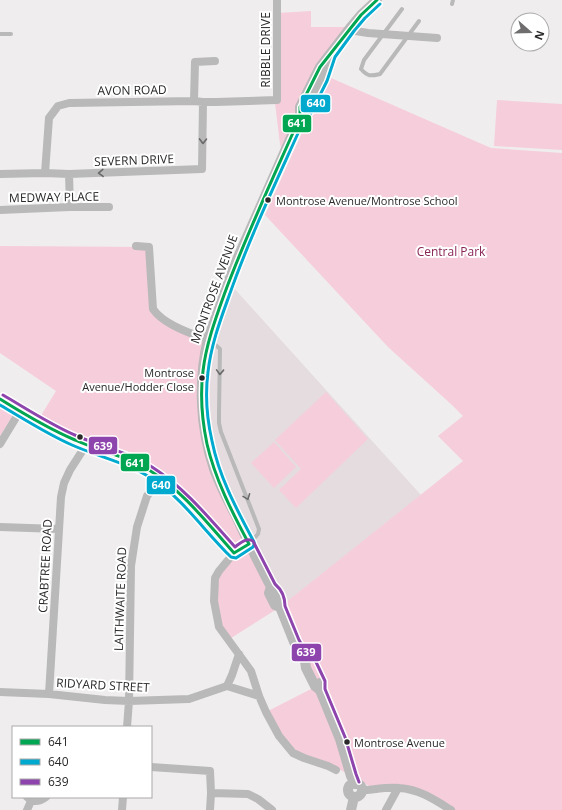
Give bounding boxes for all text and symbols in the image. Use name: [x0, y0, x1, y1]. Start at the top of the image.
street label: RIBBLE DRIVE: [257, 12, 274, 88]
north arrow: [510, 12, 550, 52]
text: N: [531, 29, 548, 42]
street label: AVON ROAD: [97, 81, 167, 99]
line badge: 640: [300, 94, 331, 113]
text: 640: [307, 95, 325, 110]
line badge: 641: [282, 114, 312, 133]
text: 641: [288, 115, 306, 130]
one-way arrow: [199, 138, 207, 144]
street label: SEVERN DRIVE: [94, 150, 174, 170]
one-way arrow: [98, 169, 104, 177]
street label: MEDWAY PLACE: [9, 188, 99, 206]
place label: Montrose Avenue/Montrose School: [276, 193, 458, 208]
marker: Montrose Avenue/Montrose School: [263, 195, 273, 205]
street label: MONTROSE AVENUE: [186, 232, 242, 346]
park label: Central Park: [417, 243, 486, 260]
place label: Montrose Avenue/Hodder Close: [82, 365, 194, 394]
one-way arrow: [215, 369, 224, 375]
marker: Montrose Avenue/Hodder Close: [197, 373, 207, 383]
unlabelled marker: [75, 432, 85, 442]
line badge: 639: [88, 436, 118, 455]
text: 639: [94, 438, 112, 453]
line badge: 641: [120, 453, 150, 472]
text: 641: [126, 455, 144, 470]
line badge: 640: [146, 475, 176, 495]
text: 640: [152, 477, 170, 492]
one-way arrow: [242, 494, 250, 501]
street label: CRABTREE ROAD: [34, 519, 56, 613]
street label: LAITHWAITE ROAD: [110, 547, 130, 651]
line badge: 639: [291, 643, 322, 662]
text: 639: [297, 644, 315, 659]
street label: RIDYARD STREET: [56, 674, 151, 696]
legend: [12, 726, 152, 798]
text: 641: [48, 733, 69, 750]
place label: Montrose Avenue: [354, 735, 445, 750]
marker: Montrose Avenue: [342, 737, 352, 747]
text: 640: [48, 753, 69, 770]
text: 639: [48, 773, 69, 790]

